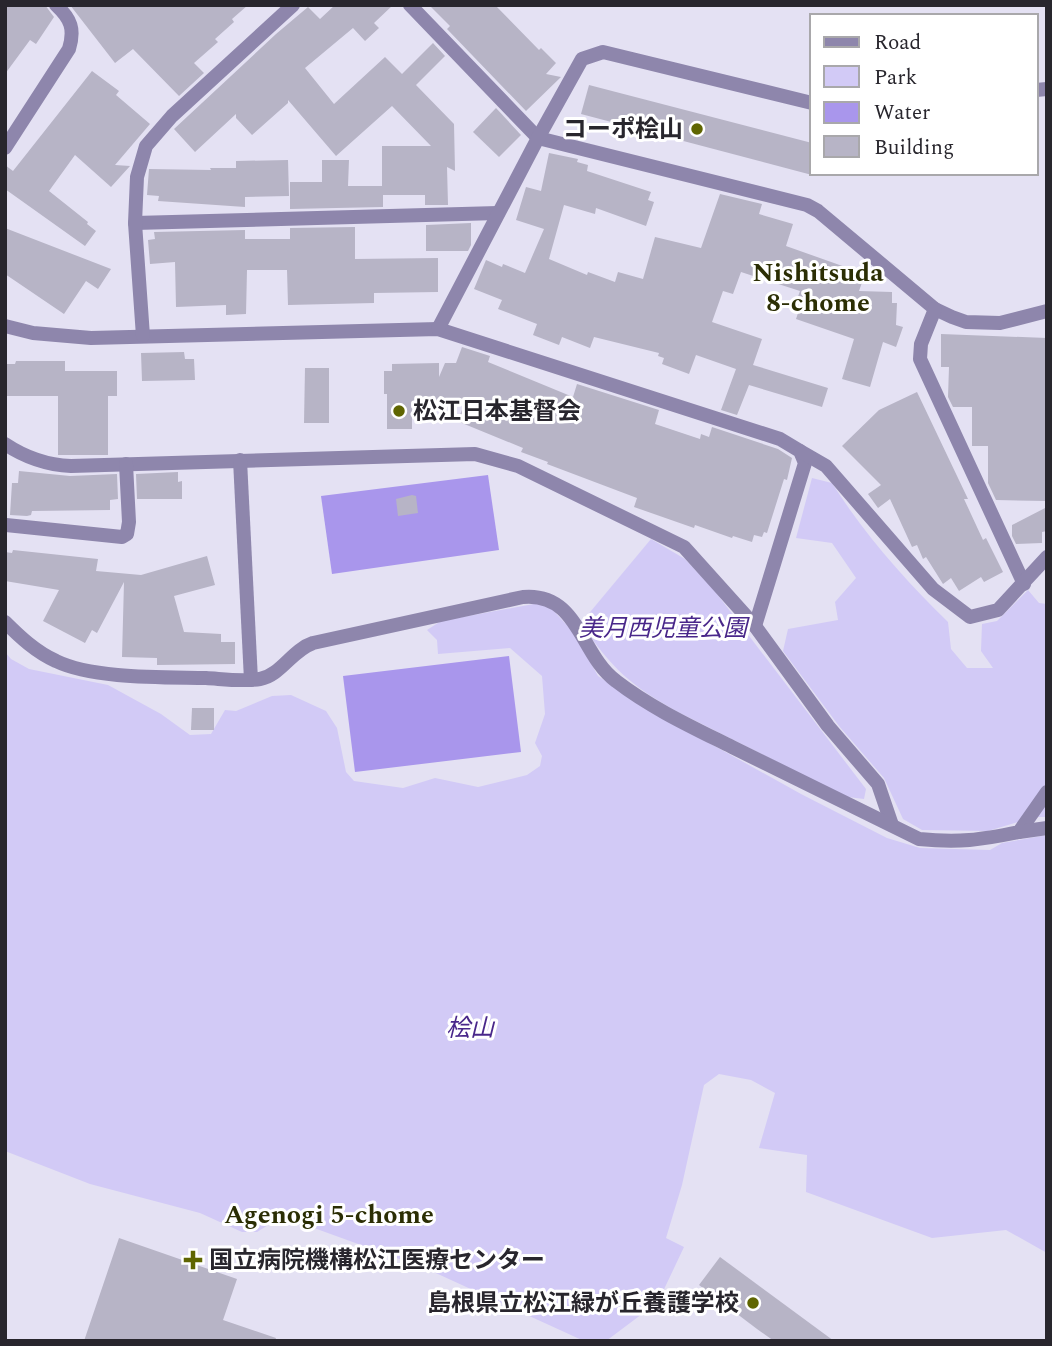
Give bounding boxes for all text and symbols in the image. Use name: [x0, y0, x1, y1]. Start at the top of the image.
legend: [810, 14, 1038, 175]
text: Road: [874, 27, 921, 59]
text: Park: [874, 62, 918, 94]
text: Water: [874, 97, 930, 129]
place label: コーポ桧山: [563, 112, 683, 148]
marker: コーポ桧山: [689, 121, 705, 137]
text: Building: [874, 132, 954, 164]
district label: Nishitsuda 8-chome: [752, 253, 884, 323]
place label: 松江日本基督会: [413, 394, 581, 430]
marker: 松江日本基督会: [391, 403, 407, 419]
park label: 美月西児童公園: [579, 611, 750, 647]
park label: 桧山: [446, 1011, 496, 1047]
district label: Agenogi 5-chome: [224, 1195, 434, 1235]
place label: 国立病院機構松江医療センター: [209, 1243, 545, 1279]
marker: 国立病院機構松江医療センター: [183, 1250, 203, 1270]
place label: 島根県立松江緑が丘養護学校: [427, 1286, 739, 1322]
marker: 島根県立松江緑が丘養護学校: [745, 1295, 761, 1311]

